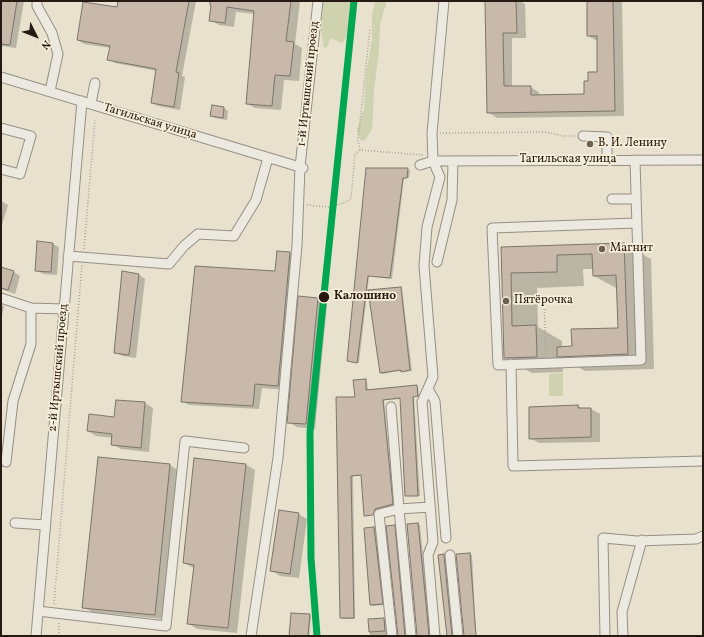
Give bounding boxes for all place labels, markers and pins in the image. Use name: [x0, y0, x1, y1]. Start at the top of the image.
place label: В. И. Ленину: [598, 137, 667, 151]
marker: В. И. Ленину: [585, 139, 595, 149]
place label: Магнит: [610, 242, 653, 256]
marker: Магнит: [597, 244, 607, 254]
marker: Калошино: [317, 290, 331, 304]
place label: Калошино: [334, 290, 396, 304]
place label: Пятёрочка: [514, 294, 573, 308]
marker: Пятёрочка: [501, 296, 511, 306]

